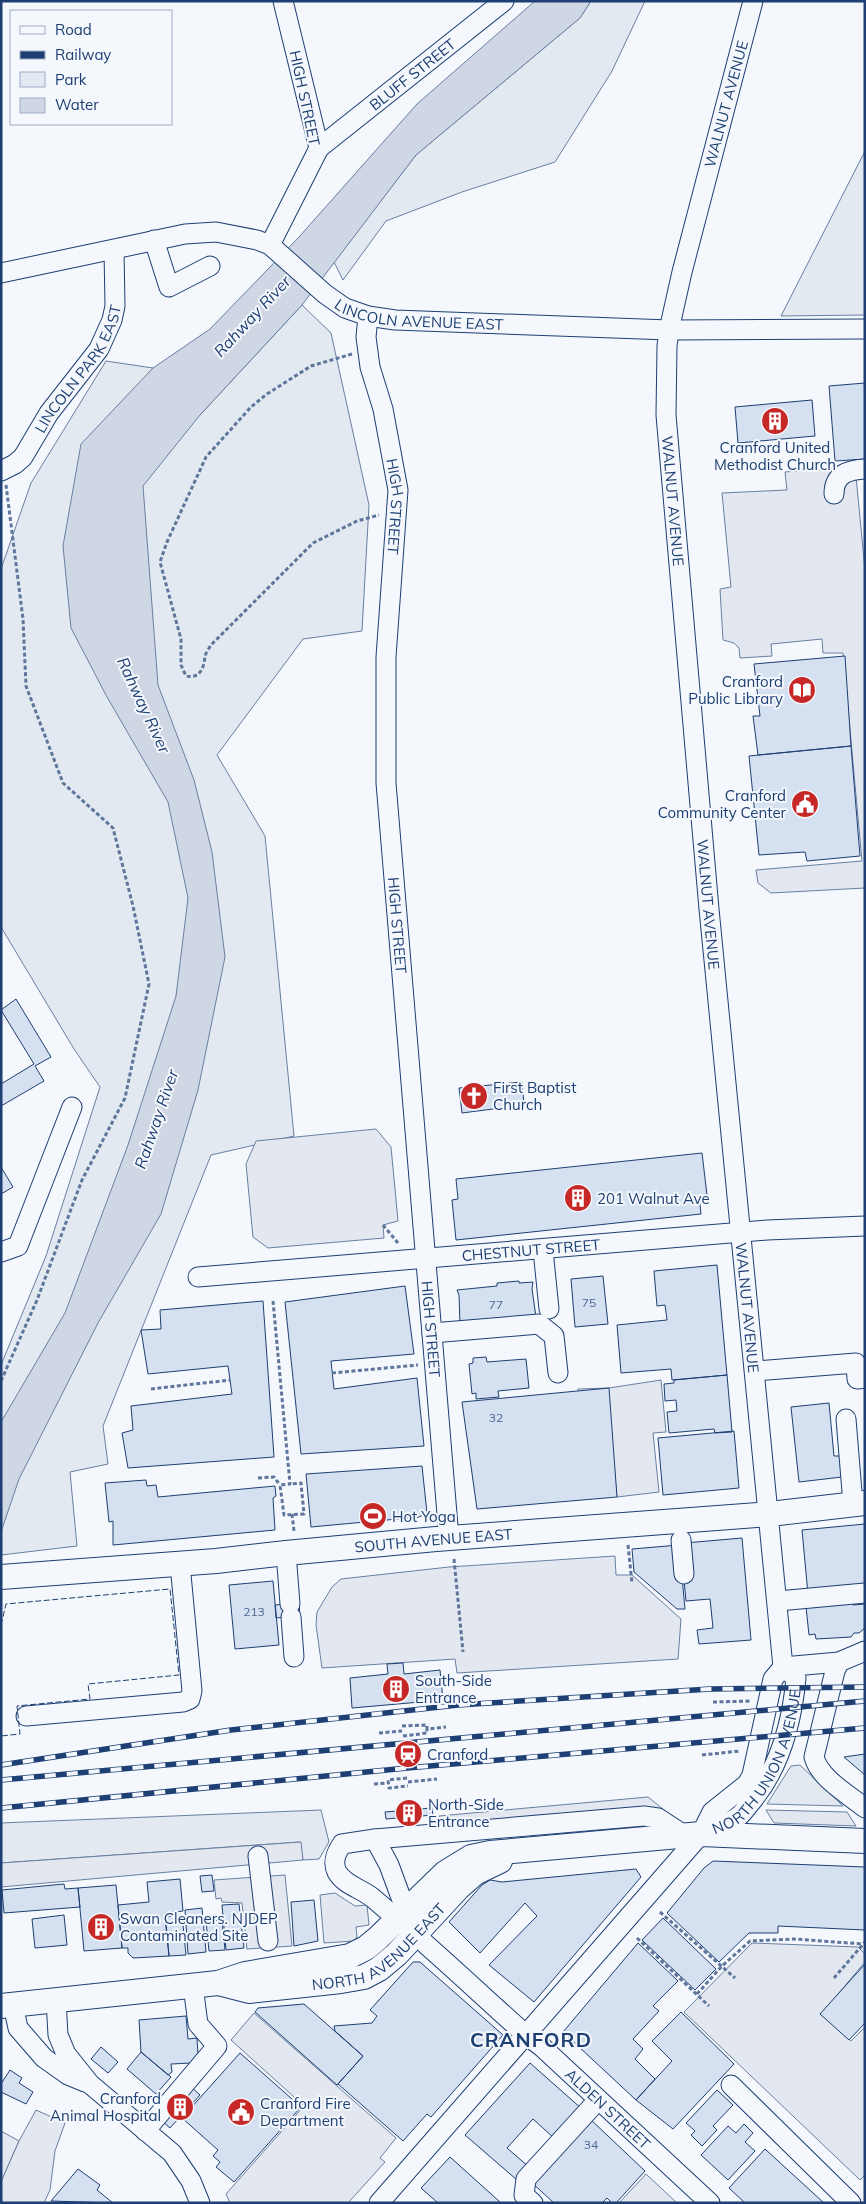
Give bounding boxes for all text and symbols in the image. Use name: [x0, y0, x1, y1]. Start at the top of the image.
legend: [10, 10, 172, 125]
text: Road: [55, 20, 92, 39]
street label: BLUFF STREET: [365, 34, 459, 114]
street label: WALNUT AVENUE: [700, 38, 752, 170]
text: Railway: [55, 45, 111, 64]
street label: HIGH STREET: [286, 49, 324, 147]
text: Park: [55, 70, 87, 89]
text: Water: [55, 95, 99, 114]
water label: Rahway River: [209, 270, 295, 361]
street label: LINCOLN AVENUE EAST: [331, 294, 504, 333]
street label: LINCOLN PARK EAST: [30, 303, 125, 436]
building icon: Cranford United Methodist Church: [760, 406, 790, 436]
street label: WALNUT AVENUE: [658, 435, 689, 567]
place label: Cranford United Methodist Church: [714, 438, 836, 474]
street label: HIGH STREET: [383, 457, 408, 555]
water label: Rahway River: [113, 654, 175, 757]
place label: Cranford Public Library: [688, 672, 783, 708]
library icon: Cranford Public Library: [787, 675, 817, 705]
place label: Cranford Community Center: [658, 786, 787, 822]
public building icon: Cranford Community Center: [790, 789, 820, 819]
street label: WALNUT AVENUE: [693, 838, 724, 971]
street label: HIGH STREET: [384, 876, 411, 974]
water label: Rahway River: [130, 1066, 183, 1171]
place label: First Baptist Church: [493, 1078, 576, 1114]
church icon: First Baptist Church: [459, 1081, 489, 1111]
building icon: 201 Walnut Ave: [563, 1183, 593, 1213]
place label: 201 Walnut Ave: [597, 1189, 710, 1208]
street label: CHESTNUT STREET: [461, 1234, 601, 1265]
street label: WALNUT AVENUE: [732, 1242, 764, 1374]
street label: HIGH STREET: [418, 1280, 445, 1378]
house number: 75: [582, 1295, 596, 1310]
house number: 77: [489, 1297, 503, 1312]
house number: 32: [489, 1410, 503, 1425]
sports icon: Hot Yoga: [358, 1501, 388, 1531]
place label: Hot Yoga: [392, 1507, 456, 1526]
street label: SOUTH AVENUE EAST: [353, 1524, 513, 1556]
house number: 213: [243, 1604, 265, 1619]
place label: South-Side Entrance: [415, 1671, 492, 1707]
building icon: South-Side Entrance: [381, 1674, 411, 1704]
street label: NORTH UNION AVENUE: [709, 1688, 804, 1838]
station icon: Cranford: [393, 1739, 423, 1769]
place label: Cranford: [427, 1745, 488, 1764]
place label: North-Side Entrance: [428, 1795, 504, 1831]
building icon: North-Side Entrance: [394, 1798, 424, 1828]
street label: NORTH AVENUE EAST: [311, 1899, 449, 1994]
place label: Swan Cleaners. NJDEP Contaminated Site: [120, 1909, 278, 1945]
building icon: Swan Cleaners. NJDEP Contaminated Site: [86, 1912, 116, 1942]
district label: CRANFORD: [470, 2027, 592, 2052]
street label: ALDEN STREET: [562, 2064, 655, 2153]
place label: Cranford Animal Hospital: [50, 2089, 161, 2125]
building icon: Cranford Animal Hospital: [165, 2092, 195, 2122]
place label: Cranford Fire Department: [260, 2094, 351, 2130]
public building icon: Cranford Fire Department: [226, 2097, 256, 2127]
house number: 34: [584, 2137, 598, 2152]

